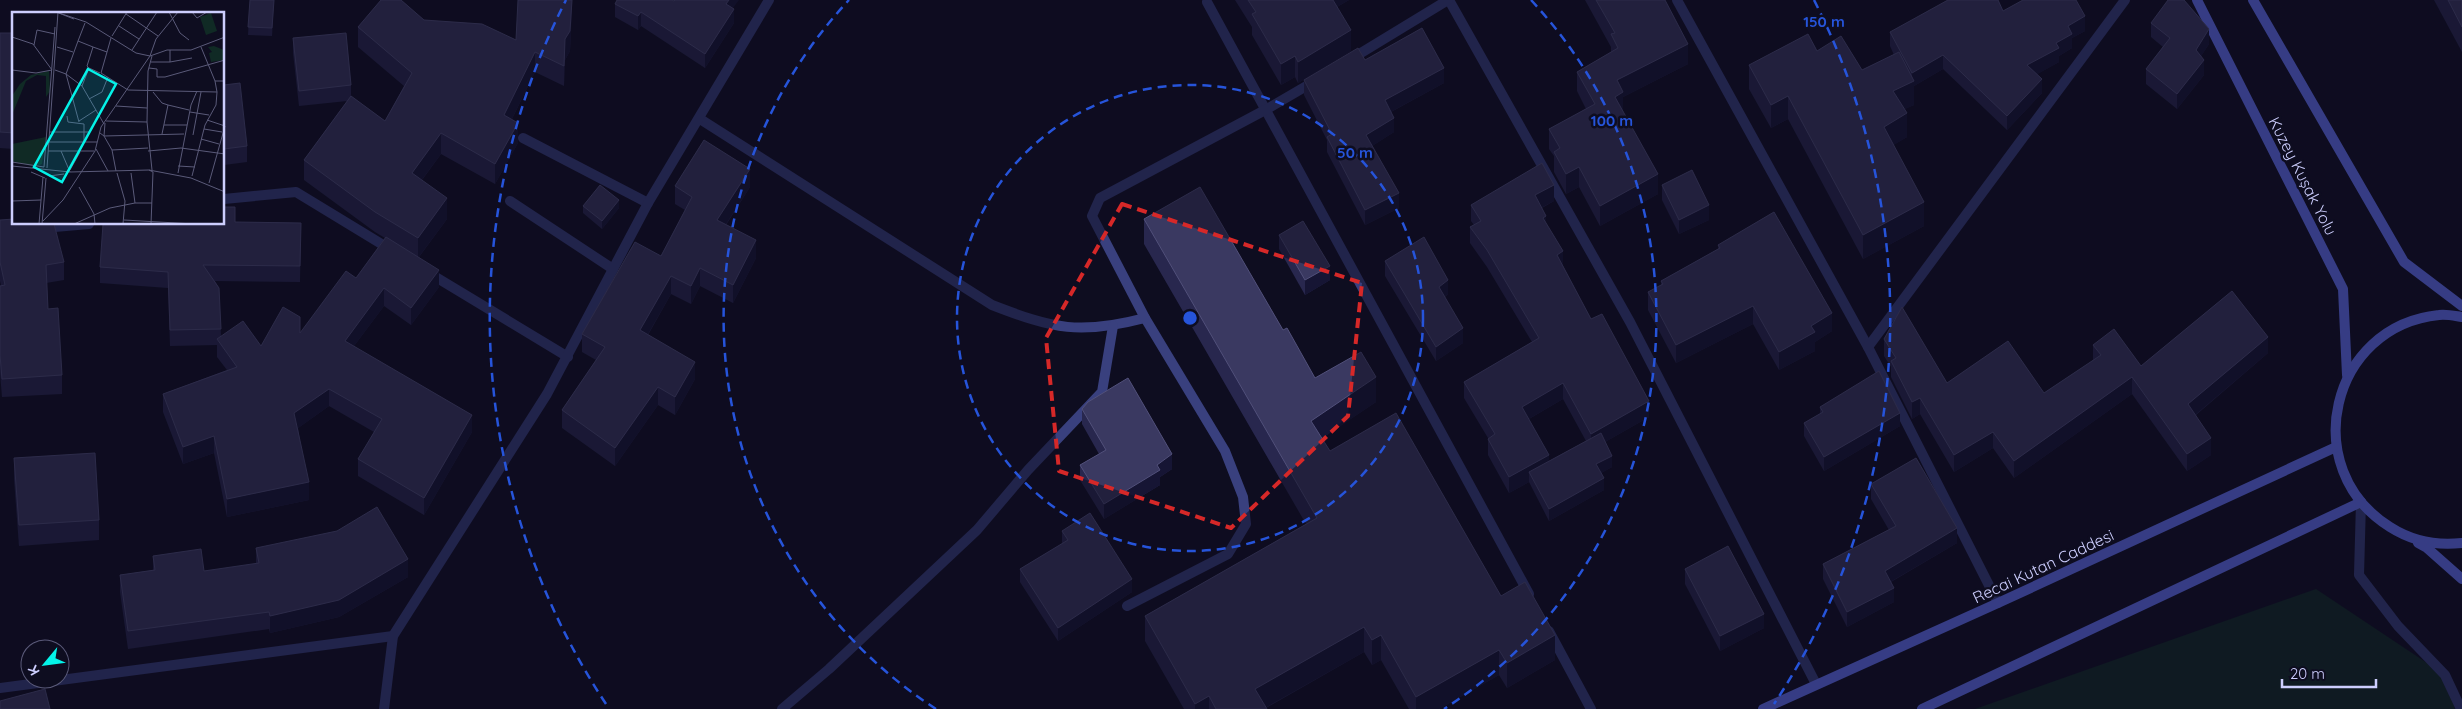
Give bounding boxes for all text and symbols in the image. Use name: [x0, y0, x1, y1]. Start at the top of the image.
inset map: [12, 12, 225, 225]
text: 150 m: [1803, 12, 1845, 31]
text: 100 m: [1591, 111, 1633, 130]
street label: Kuzey Kuşak Yolu: [2265, 113, 2341, 239]
text: 50 m: [1337, 143, 1373, 162]
centre of rings: [1181, 309, 1199, 327]
street label: Recai Kutan Caddesi: [1969, 525, 2117, 607]
north arrow: [20, 639, 70, 689]
scale bar: [2282, 656, 2376, 688]
text: K: [24, 662, 44, 679]
text: 20 m: [2290, 664, 2325, 683]

